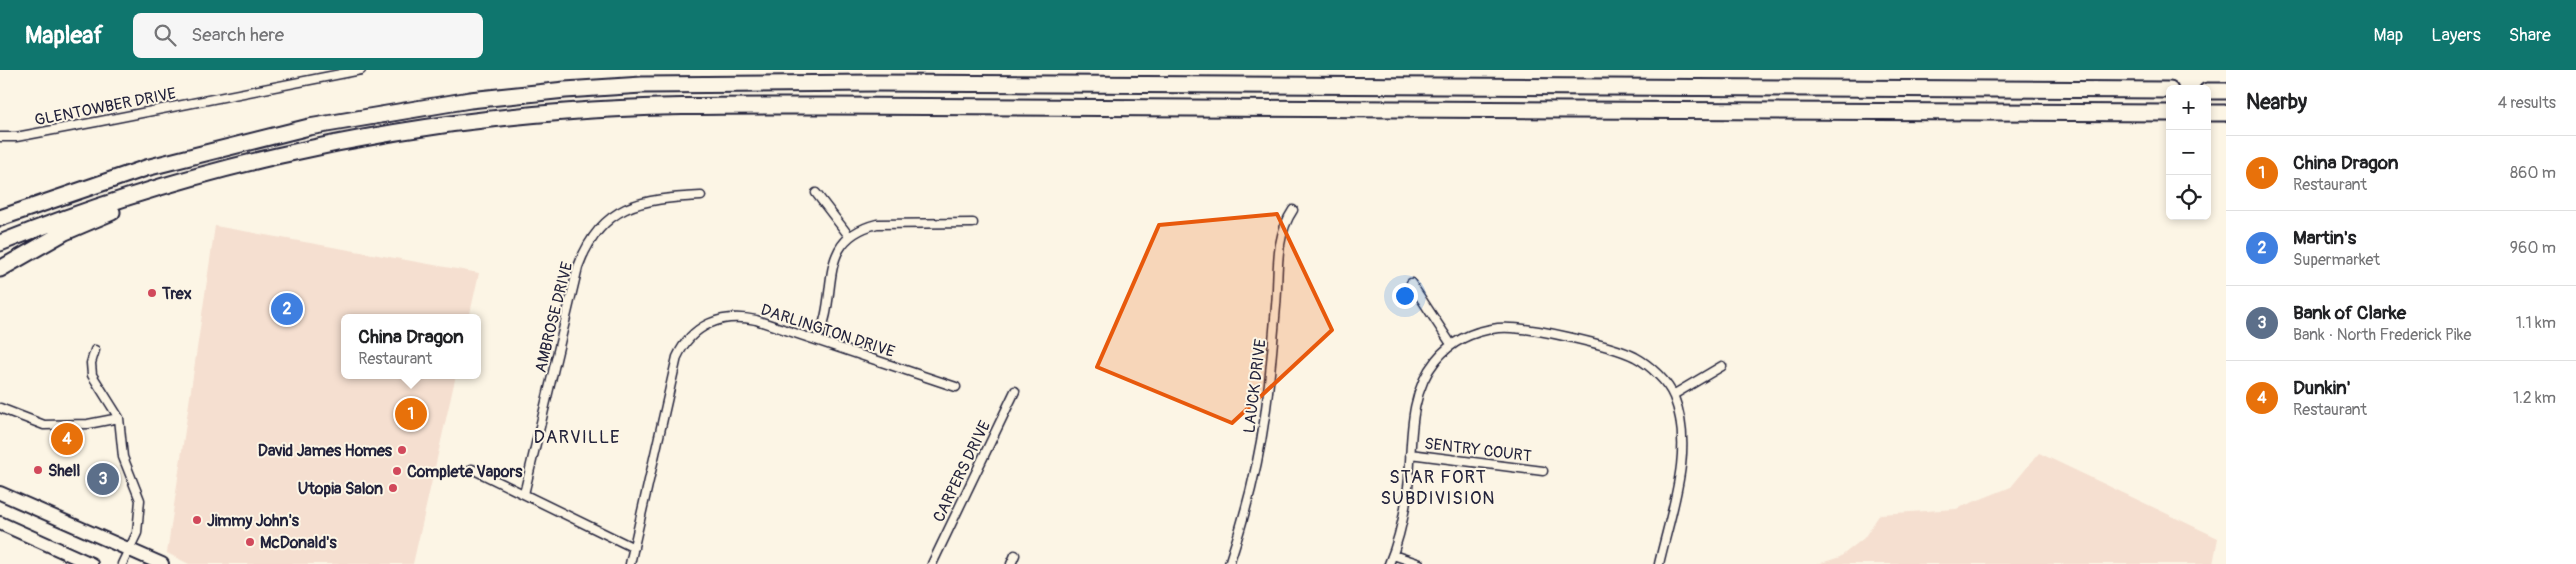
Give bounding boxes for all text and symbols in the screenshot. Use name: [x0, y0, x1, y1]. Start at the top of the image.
search box: [133, 13, 483, 58]
text: Mapleaf: [25, 21, 103, 50]
icon: search: [151, 21, 179, 49]
text: Search here: [191, 23, 284, 47]
text: Map: [2374, 24, 2403, 47]
text: Layers: [2431, 24, 2481, 47]
text: Share: [2509, 24, 2551, 47]
street label: GLENTOWBER DRIVE: [33, 83, 178, 131]
map controls: [2166, 85, 2211, 220]
button: +: [2166, 85, 2211, 130]
text: Nearby: [2246, 89, 2307, 116]
text: 4 results: [2498, 93, 2556, 113]
button: −: [2166, 130, 2211, 175]
text: China Dragon: [2293, 151, 2399, 175]
text: 1: [2259, 163, 2265, 183]
text: 860 m: [2510, 163, 2556, 183]
button: locate: [2166, 175, 2211, 220]
text: Restaurant: [2293, 175, 2367, 195]
text: Martin's: [2293, 226, 2356, 250]
text: 2: [2258, 238, 2266, 258]
text: 960 m: [2510, 238, 2556, 258]
text: Supermarket: [2293, 250, 2380, 270]
street label: AMBROSE DRIVE: [531, 260, 577, 375]
your location: [1392, 283, 1418, 309]
place label: Trex: [161, 284, 192, 304]
marker: Trex: [146, 287, 158, 299]
pin: 2: [271, 290, 303, 328]
street label: DARLINGTON DRIVE: [758, 300, 897, 362]
text: Bank of Clarke: [2293, 301, 2406, 325]
text: 3: [2258, 313, 2266, 333]
text: 1.1 km: [2516, 313, 2556, 333]
popup: [341, 314, 481, 379]
text: China Dragon: [358, 325, 464, 349]
text: Bank · North Frederick Pike: [2293, 325, 2471, 345]
street label: LAUCK DRIVE: [1239, 338, 1271, 434]
text: Restaurant: [358, 349, 432, 369]
text: Dunkin': [2293, 376, 2351, 400]
text: 4: [2257, 388, 2267, 408]
text: 1.2 km: [2513, 388, 2556, 408]
pin: 1: [395, 395, 427, 433]
text: Restaurant: [2293, 400, 2367, 420]
street label: CARPERS DRIVE: [929, 417, 995, 525]
pin: 4: [51, 420, 83, 458]
district label: DARVILLE: [534, 426, 620, 449]
street label: SENTRY COURT: [1423, 433, 1533, 467]
place label: David James Homes: [258, 441, 393, 461]
marker: David James Homes: [396, 444, 408, 456]
pin: 3: [87, 460, 119, 498]
place label: Shell: [48, 461, 81, 481]
place label: Complete Vapors: [407, 462, 523, 482]
marker: Shell: [32, 464, 44, 476]
marker: Complete Vapors: [391, 465, 403, 477]
district label: STAR FORT SUBDIVISION: [1381, 466, 1496, 510]
place label: Utopia Salon: [298, 479, 383, 499]
marker: Utopia Salon: [387, 482, 399, 494]
place label: Jimmy John's: [207, 511, 300, 531]
marker: Jimmy John's: [191, 514, 203, 526]
place label: McDonald's: [260, 533, 337, 553]
marker: McDonald's: [244, 536, 256, 548]

